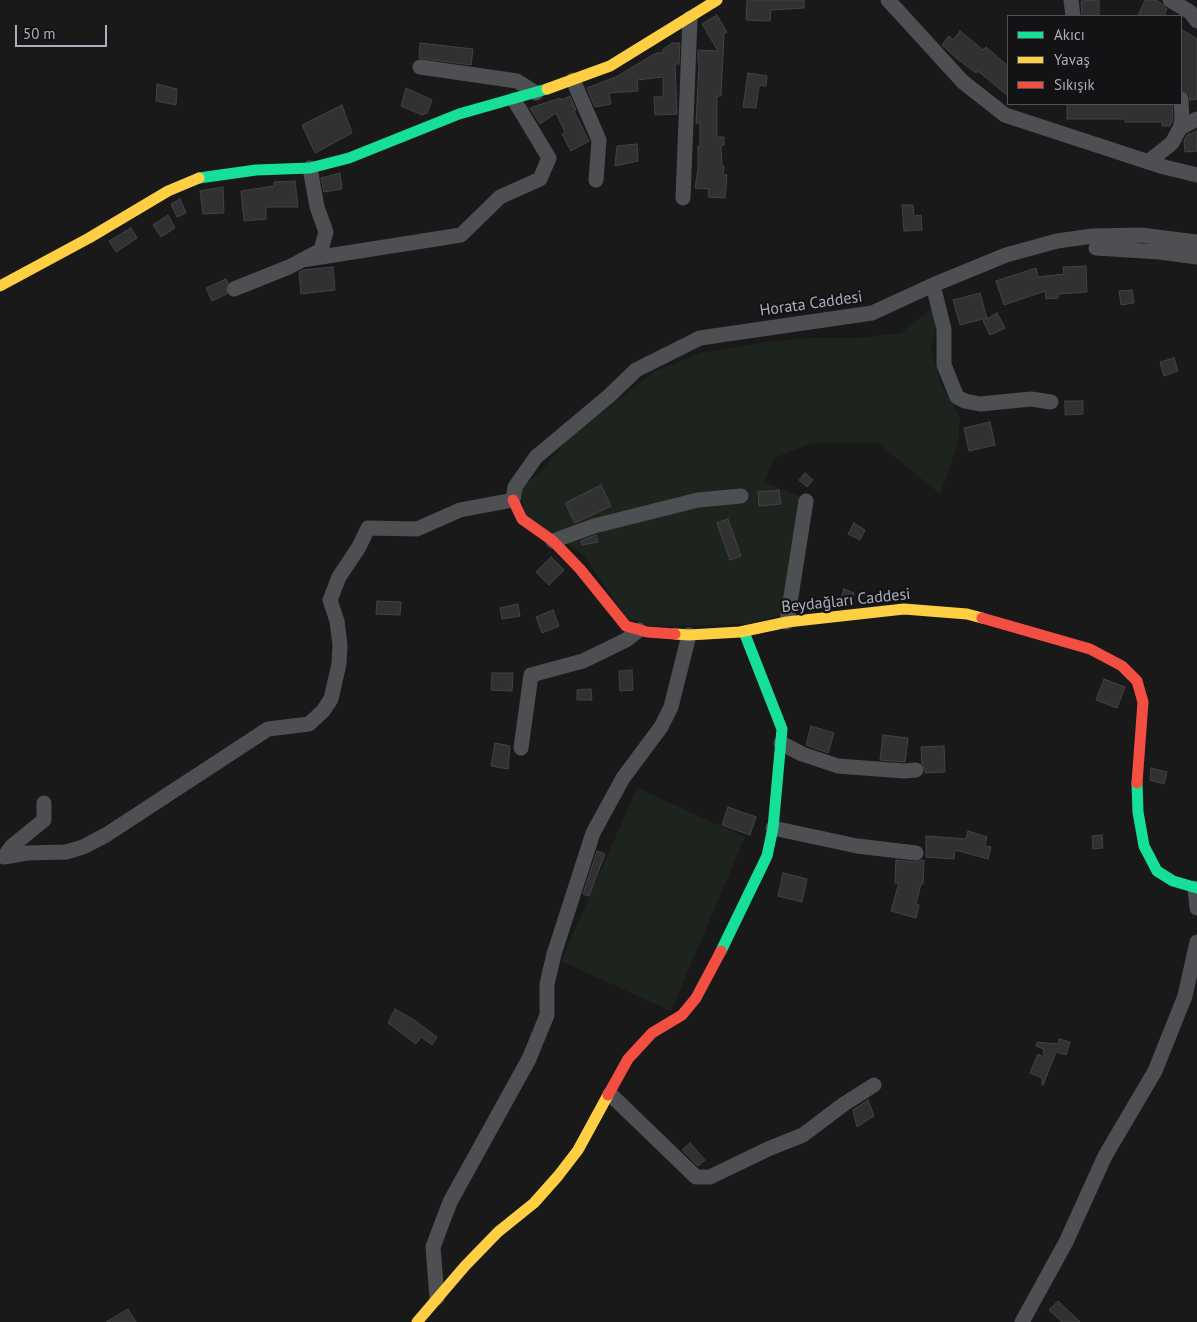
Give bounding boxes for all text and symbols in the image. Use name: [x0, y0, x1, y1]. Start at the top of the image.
scale bar: [18, 15, 110, 47]
legend: [1007, 15, 1182, 105]
text: 50 m: [23, 24, 56, 43]
text: Akıcı: [1054, 25, 1085, 44]
text: Yavaş: [1054, 50, 1090, 69]
text: Sıkışık: [1054, 75, 1095, 94]
street label: Horata Caddesi: [758, 287, 864, 321]
street label: Beydağları Caddesi: [781, 585, 911, 617]

